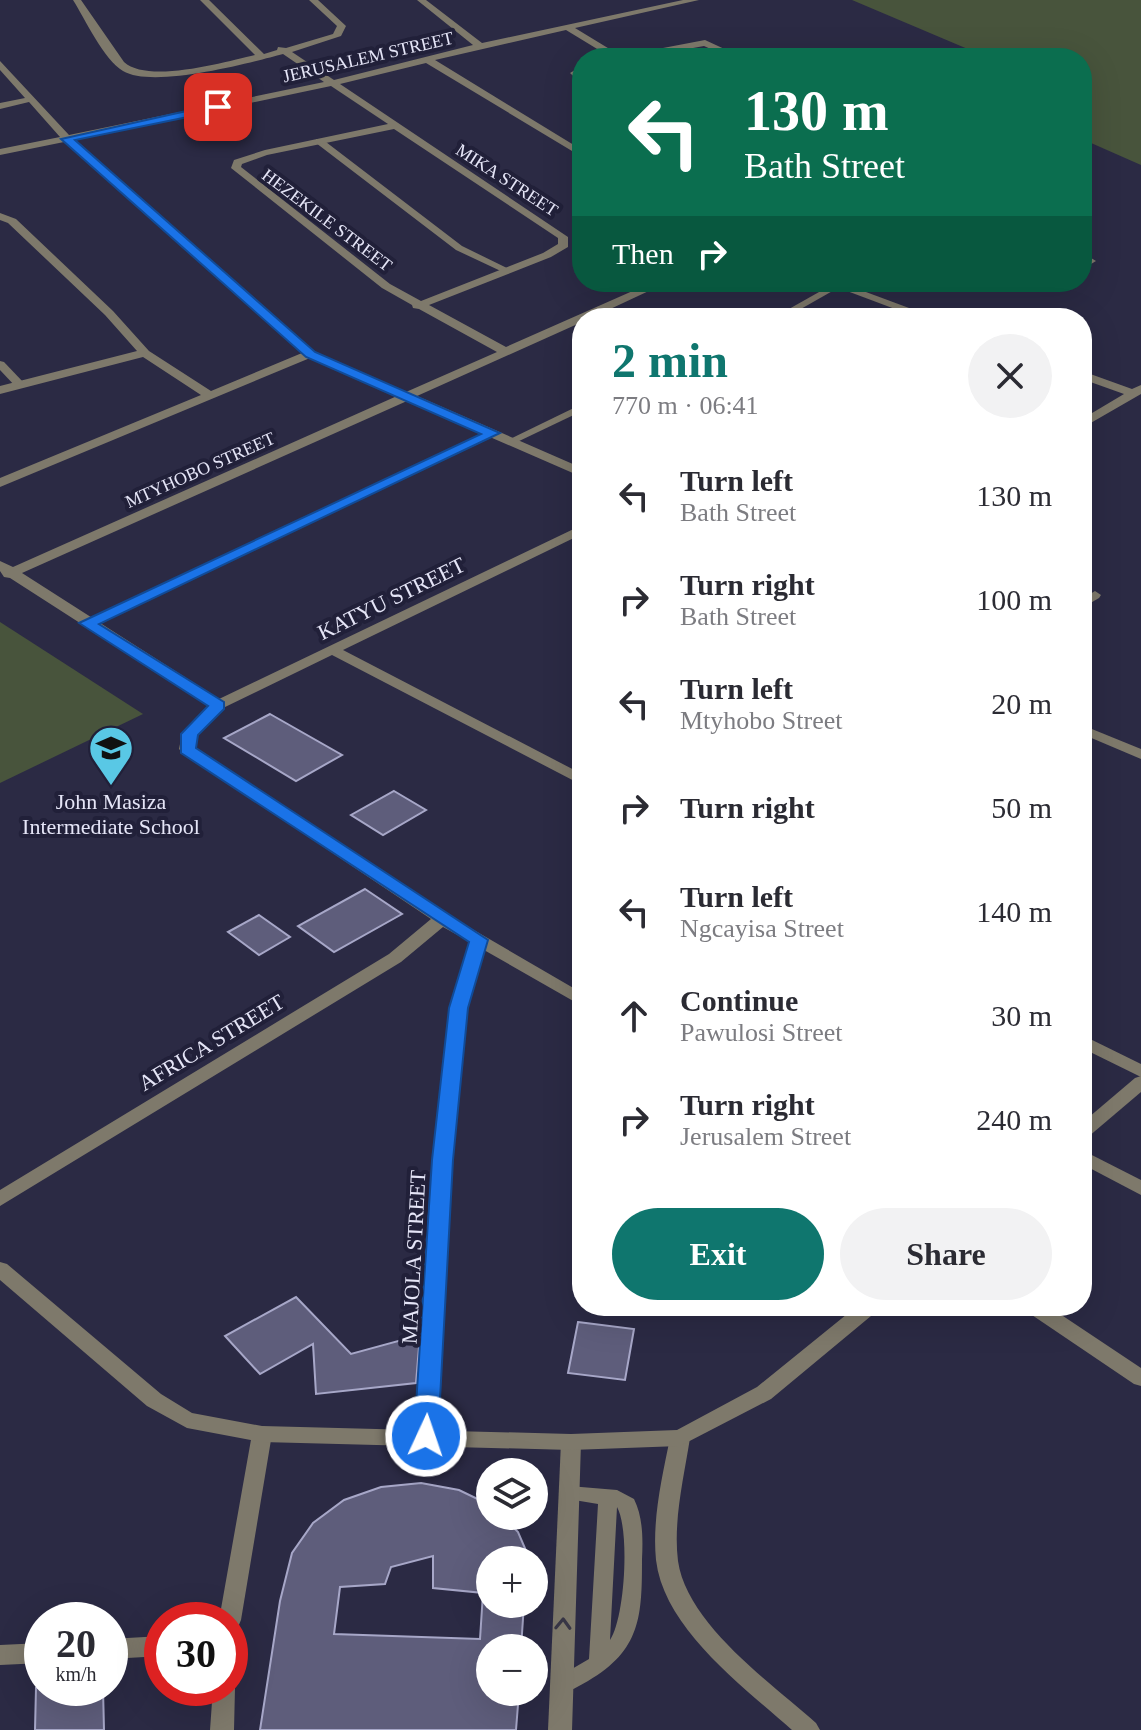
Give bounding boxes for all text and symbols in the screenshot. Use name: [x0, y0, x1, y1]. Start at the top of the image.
street label: JERUSALEM STREET: [281, 28, 455, 86]
pin: [184, 73, 252, 141]
icon: left: [612, 80, 716, 184]
text: 130 m: [744, 80, 889, 142]
icon: arrive: [196, 85, 240, 129]
street label: MIKA STREET: [452, 140, 562, 220]
text: Bath Street: [744, 146, 905, 186]
street label: HEZEKILE STREET: [258, 165, 396, 275]
icon: right: [690, 232, 734, 276]
text: Then: [612, 237, 674, 270]
text: 2 min: [612, 334, 728, 387]
button: close: [968, 334, 1052, 418]
text: 770 m · 06:41: [612, 391, 759, 420]
street label: MTYHOBO STREET: [122, 428, 278, 512]
text: Turn left: [680, 464, 793, 497]
icon: left: [612, 474, 656, 518]
text: 130 m: [976, 479, 1052, 512]
text: Bath Street: [680, 498, 796, 527]
street label: KATYU STREET: [314, 552, 469, 645]
text: Turn right: [680, 568, 815, 601]
icon: right: [612, 578, 656, 622]
text: 100 m: [976, 583, 1052, 616]
text: Bath Street: [680, 602, 796, 631]
text: Turn left: [680, 672, 793, 705]
icon: left: [612, 682, 656, 726]
text: 20 m: [991, 687, 1052, 720]
text: Mtyhobo Street: [680, 706, 843, 735]
school or university icon: John Masiza Intermediate School: [87, 724, 135, 787]
icon: right: [612, 786, 656, 830]
place label: John Masiza Intermediate School: [22, 789, 200, 839]
text: Turn right: [680, 791, 815, 824]
text: 50 m: [991, 791, 1052, 824]
text: Turn left: [680, 880, 793, 913]
icon: left: [612, 890, 656, 934]
text: 140 m: [976, 895, 1052, 928]
text: Ngcayisa Street: [680, 914, 844, 943]
text: Continue: [680, 984, 798, 1017]
street label: AFRICA STREET: [134, 989, 289, 1096]
icon: ahead: [612, 994, 656, 1038]
text: 30 m: [991, 999, 1052, 1032]
text: Pawulosi Street: [680, 1018, 843, 1047]
text: Turn right: [680, 1088, 815, 1121]
icon: right: [612, 1098, 656, 1142]
text: 240 m: [976, 1103, 1052, 1136]
text: Jerusalem Street: [680, 1122, 851, 1151]
street label: MAJOLA STREET: [396, 1169, 431, 1345]
button: Exit: [612, 1208, 824, 1300]
button: Share: [840, 1208, 1052, 1300]
position arrow: [384, 1394, 468, 1478]
map controls: [476, 1458, 548, 1706]
button: layers: [476, 1458, 548, 1530]
button: +: [476, 1546, 548, 1618]
speed limit sign: 30: [144, 1602, 248, 1706]
one-way arrow: [554, 1617, 571, 1630]
text: 20: [56, 1621, 96, 1666]
button: −: [476, 1634, 548, 1706]
text: km/h: [55, 1663, 97, 1685]

